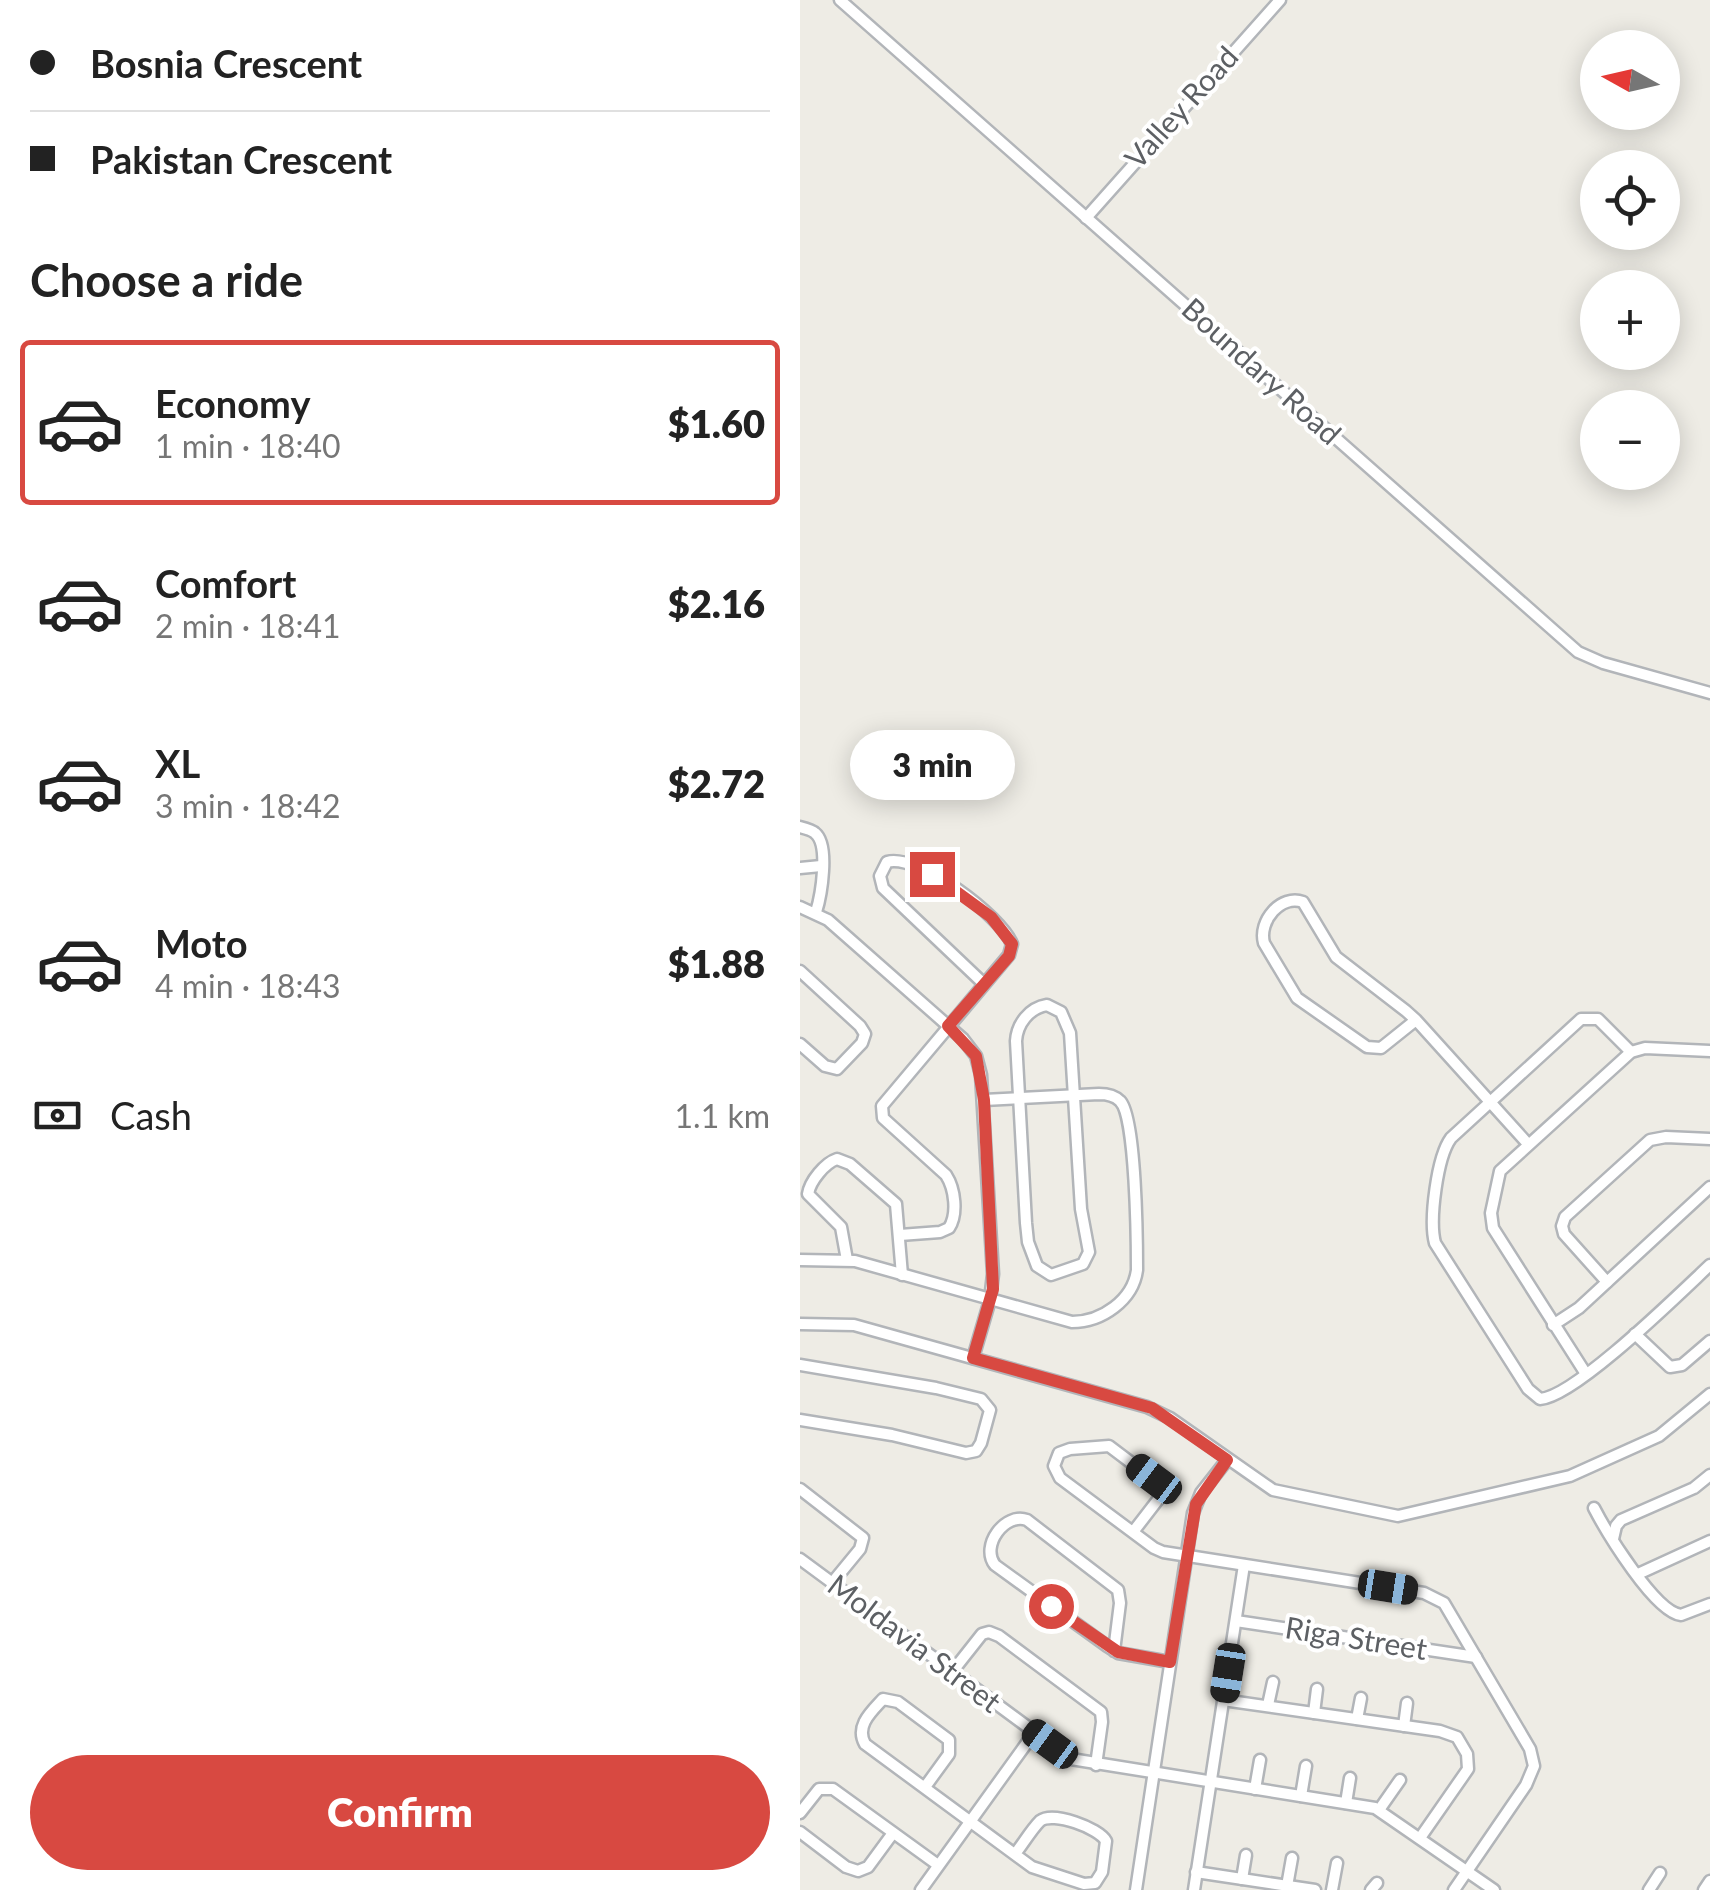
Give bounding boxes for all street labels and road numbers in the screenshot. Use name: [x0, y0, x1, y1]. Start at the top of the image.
street label: Valley Road: [1116, 38, 1245, 175]
street label: Boundary Road: [1176, 290, 1349, 451]
street label: Moldavia Street: [822, 1566, 1009, 1719]
street label: Riga Street: [1283, 1608, 1430, 1666]

